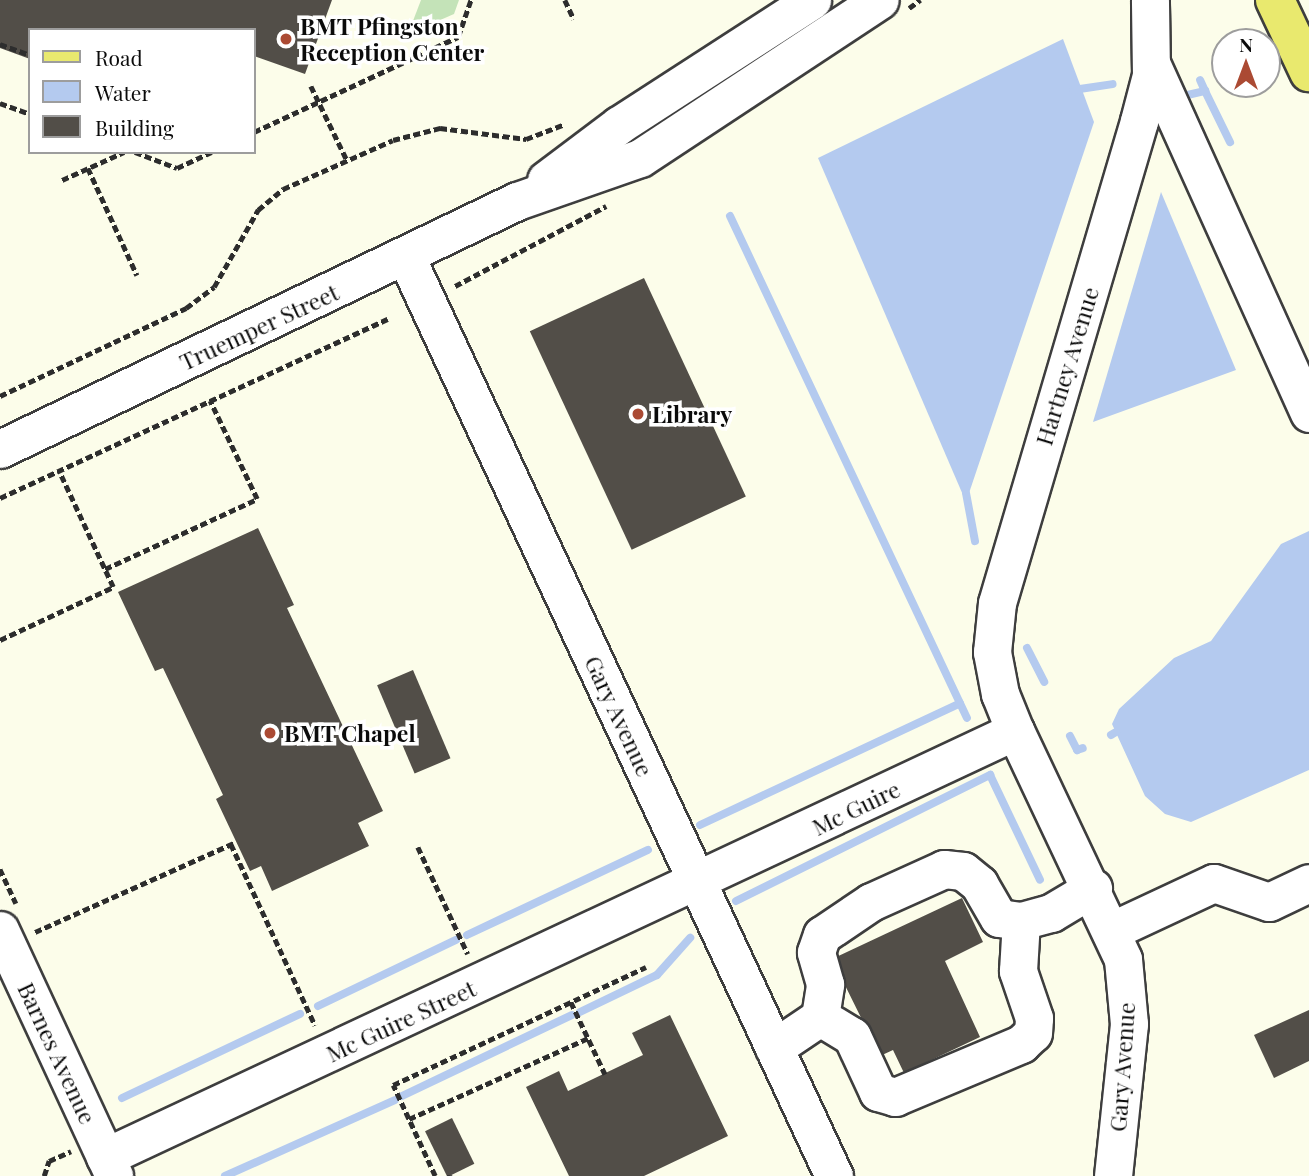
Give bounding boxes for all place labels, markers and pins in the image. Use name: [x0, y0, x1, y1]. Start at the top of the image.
place label: BMT Pfingston Reception Center: [300, 12, 484, 66]
marker: BMT Pfingston Reception Center: [278, 31, 294, 47]
place label: Library: [652, 400, 732, 428]
marker: Library: [630, 406, 646, 422]
place label: BMT Chapel: [284, 719, 416, 747]
marker: BMT Chapel: [262, 725, 278, 741]

